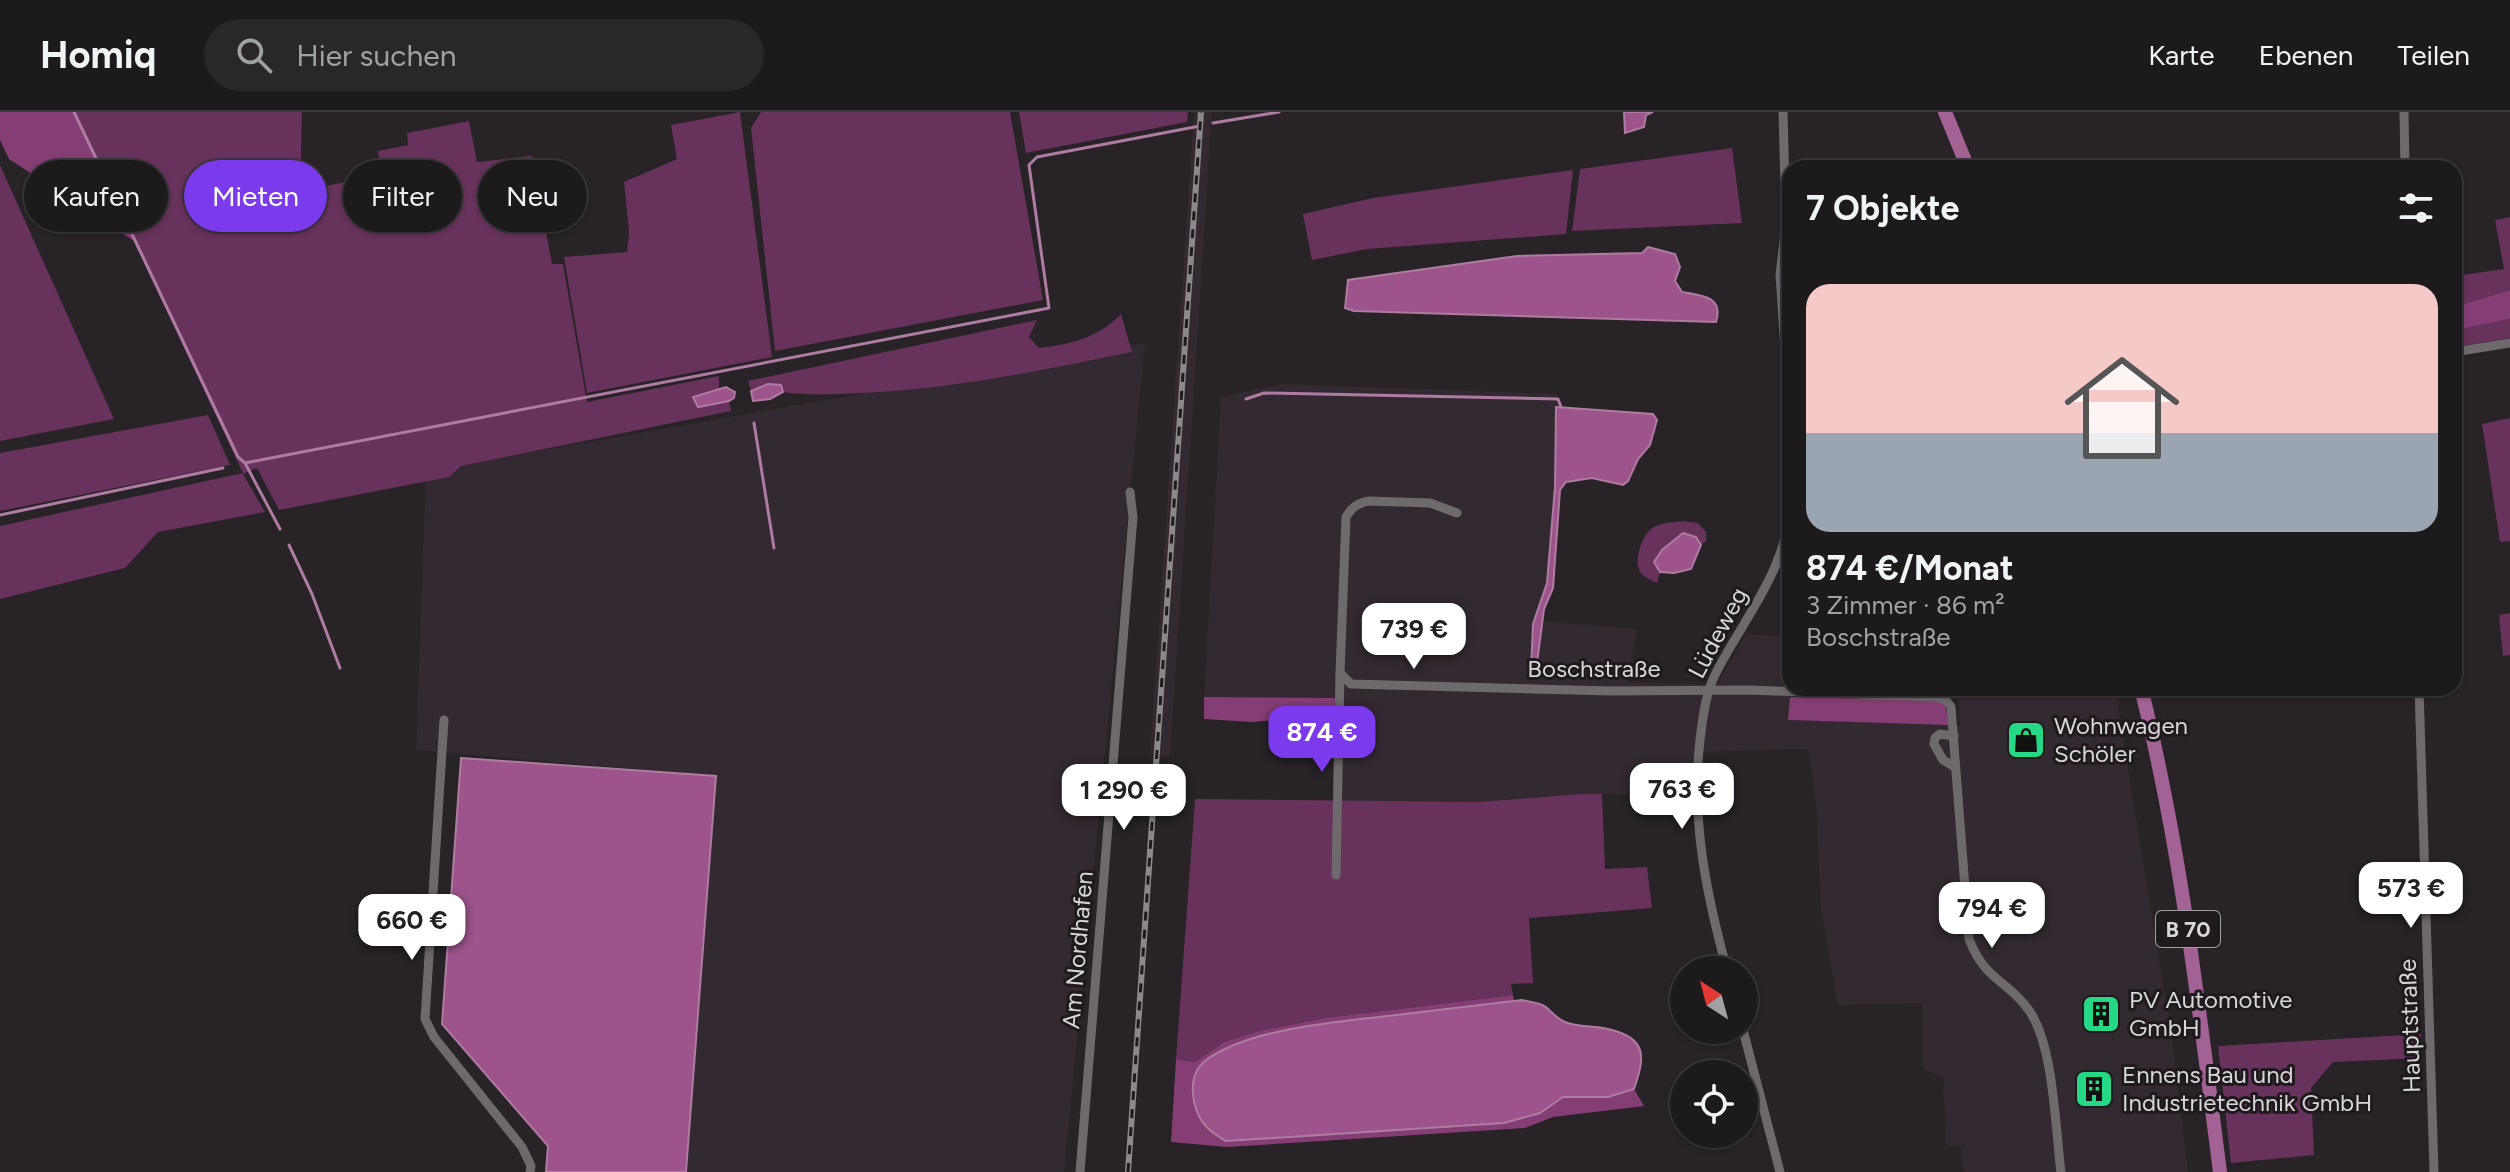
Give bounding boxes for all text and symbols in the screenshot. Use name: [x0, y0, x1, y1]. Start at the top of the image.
search box: [204, 19, 764, 91]
text: Homiq: [40, 32, 156, 78]
icon: search: [232, 33, 276, 77]
text: Hier suchen: [296, 37, 456, 74]
text: Karte: [2148, 38, 2215, 72]
text: Ebenen: [2259, 38, 2353, 72]
text: Teilen: [2397, 38, 2470, 72]
chip: Kaufen: [24, 160, 168, 232]
chip: Mieten: [184, 160, 327, 232]
chip: Filter: [343, 160, 462, 232]
chip: Neu: [478, 160, 587, 232]
icon: filters: [2394, 186, 2438, 230]
text: 7 Objekte: [1806, 188, 1959, 229]
icon: home: [2050, 336, 2194, 480]
text: 874 €/Monat: [1806, 548, 2014, 589]
street label: Lüdeweg: [1682, 582, 1753, 683]
text: 3 Zimmer · 86 m²: [1806, 589, 2005, 621]
pin: 739 €: [1358, 603, 1470, 671]
text: 739 €: [1380, 613, 1448, 645]
text: Boschstraße: [1806, 621, 1951, 653]
street label: Boschstraße: [1527, 654, 1661, 683]
pin: 874 €: [1266, 706, 1378, 774]
place label: Wohnwagen Schöler: [2054, 711, 2188, 768]
text: 874 €: [1286, 716, 1358, 748]
shop icon: Wohnwagen Schöler: [2005, 719, 2047, 761]
pin: 763 €: [1626, 763, 1738, 831]
pin: 1 290 €: [1050, 764, 1198, 832]
text: 763 €: [1648, 773, 1716, 805]
text: 1 290 €: [1080, 774, 1168, 806]
pin: 573 €: [2355, 862, 2467, 930]
street label: Am Nordhafen: [1056, 870, 1099, 1030]
text: 573 €: [2377, 872, 2445, 904]
pin: 794 €: [1936, 882, 2048, 950]
text: 794 €: [1957, 892, 2027, 924]
pin: 660 €: [356, 894, 468, 962]
text: 660 €: [376, 904, 448, 936]
road number: B 70: [2156, 911, 2220, 947]
north arrow: [1670, 956, 1758, 1044]
map controls: [1670, 956, 1758, 1148]
street label: Hauptstraße: [2393, 958, 2426, 1094]
place label: PV Automotive GmbH: [2129, 985, 2292, 1042]
building icon: PV Automotive GmbH: [2080, 993, 2122, 1035]
button: locate: [1670, 1060, 1758, 1148]
place label: Ennens Bau und Industrietechnik GmbH: [2122, 1060, 2372, 1117]
building icon: Ennens Bau und Industrietechnik GmbH: [2073, 1068, 2115, 1110]

